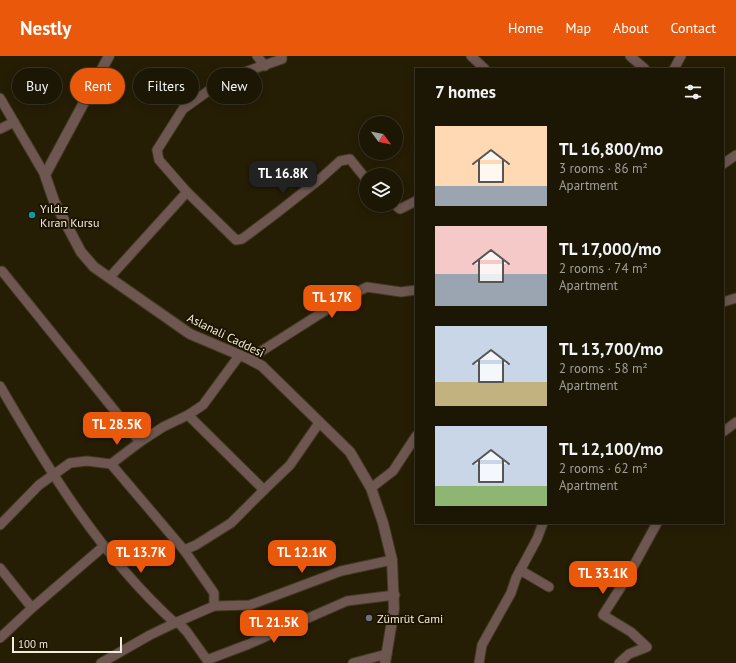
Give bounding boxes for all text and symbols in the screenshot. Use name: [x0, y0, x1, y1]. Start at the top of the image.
text: Nestly: [20, 16, 71, 40]
text: Home: [508, 19, 543, 37]
text: Map: [565, 19, 591, 37]
text: About: [613, 19, 649, 37]
text: Contact: [671, 19, 716, 37]
chip: Buy: [12, 68, 62, 104]
chip: Rent: [70, 68, 125, 104]
chip: Filters: [133, 68, 199, 104]
chip: New: [207, 68, 262, 104]
text: 7 homes: [435, 81, 496, 103]
icon: filters: [682, 81, 704, 103]
north arrow: [359, 116, 403, 160]
map controls: [359, 116, 403, 212]
text: TL 16,800/mo: [559, 138, 663, 160]
icon: home: [467, 142, 515, 190]
text: 3 rooms · 86 m²: [559, 160, 648, 177]
pin: TL 16.8K: [242, 161, 324, 195]
text: TL 16.8K: [258, 165, 308, 182]
button: layers: [359, 168, 403, 212]
text: Apartment: [559, 177, 618, 194]
place label: Yıldız Kıran Kursu: [40, 201, 99, 230]
marker: Yıldız Kıran Kursu: [27, 210, 37, 220]
text: TL 17,000/mo: [559, 238, 661, 260]
icon: home: [467, 242, 515, 290]
text: 2 rooms · 74 m²: [559, 260, 648, 277]
text: Apartment: [559, 277, 618, 294]
pin: TL 17K: [299, 285, 365, 319]
text: TL 17K: [312, 289, 352, 306]
street label: Aslanali Caddesi: [185, 310, 267, 360]
text: TL 13,700/mo: [559, 338, 663, 360]
icon: home: [467, 342, 515, 390]
text: 2 rooms · 58 m²: [559, 360, 648, 377]
text: Apartment: [559, 377, 618, 394]
pin: TL 28.5K: [76, 412, 158, 446]
text: TL 28.5K: [92, 416, 142, 433]
text: TL 12,100/mo: [559, 438, 663, 460]
icon: home: [467, 442, 515, 490]
text: 2 rooms · 62 m²: [559, 460, 648, 477]
text: Apartment: [559, 477, 618, 494]
pin: TL 13.7K: [100, 540, 182, 574]
pin: TL 12.1K: [261, 540, 343, 574]
text: TL 13.7K: [116, 544, 166, 561]
text: TL 12.1K: [277, 544, 327, 561]
pin: TL 33.1K: [562, 561, 644, 595]
text: TL 33.1K: [578, 565, 628, 582]
pin: TL 21.5K: [233, 610, 315, 644]
place label: Zümrüt Cami: [377, 611, 443, 626]
marker: Zümrüt Cami: [364, 613, 374, 623]
text: TL 21.5K: [249, 614, 299, 631]
scale bar: [12, 635, 122, 654]
text: 100 m: [18, 637, 48, 651]

